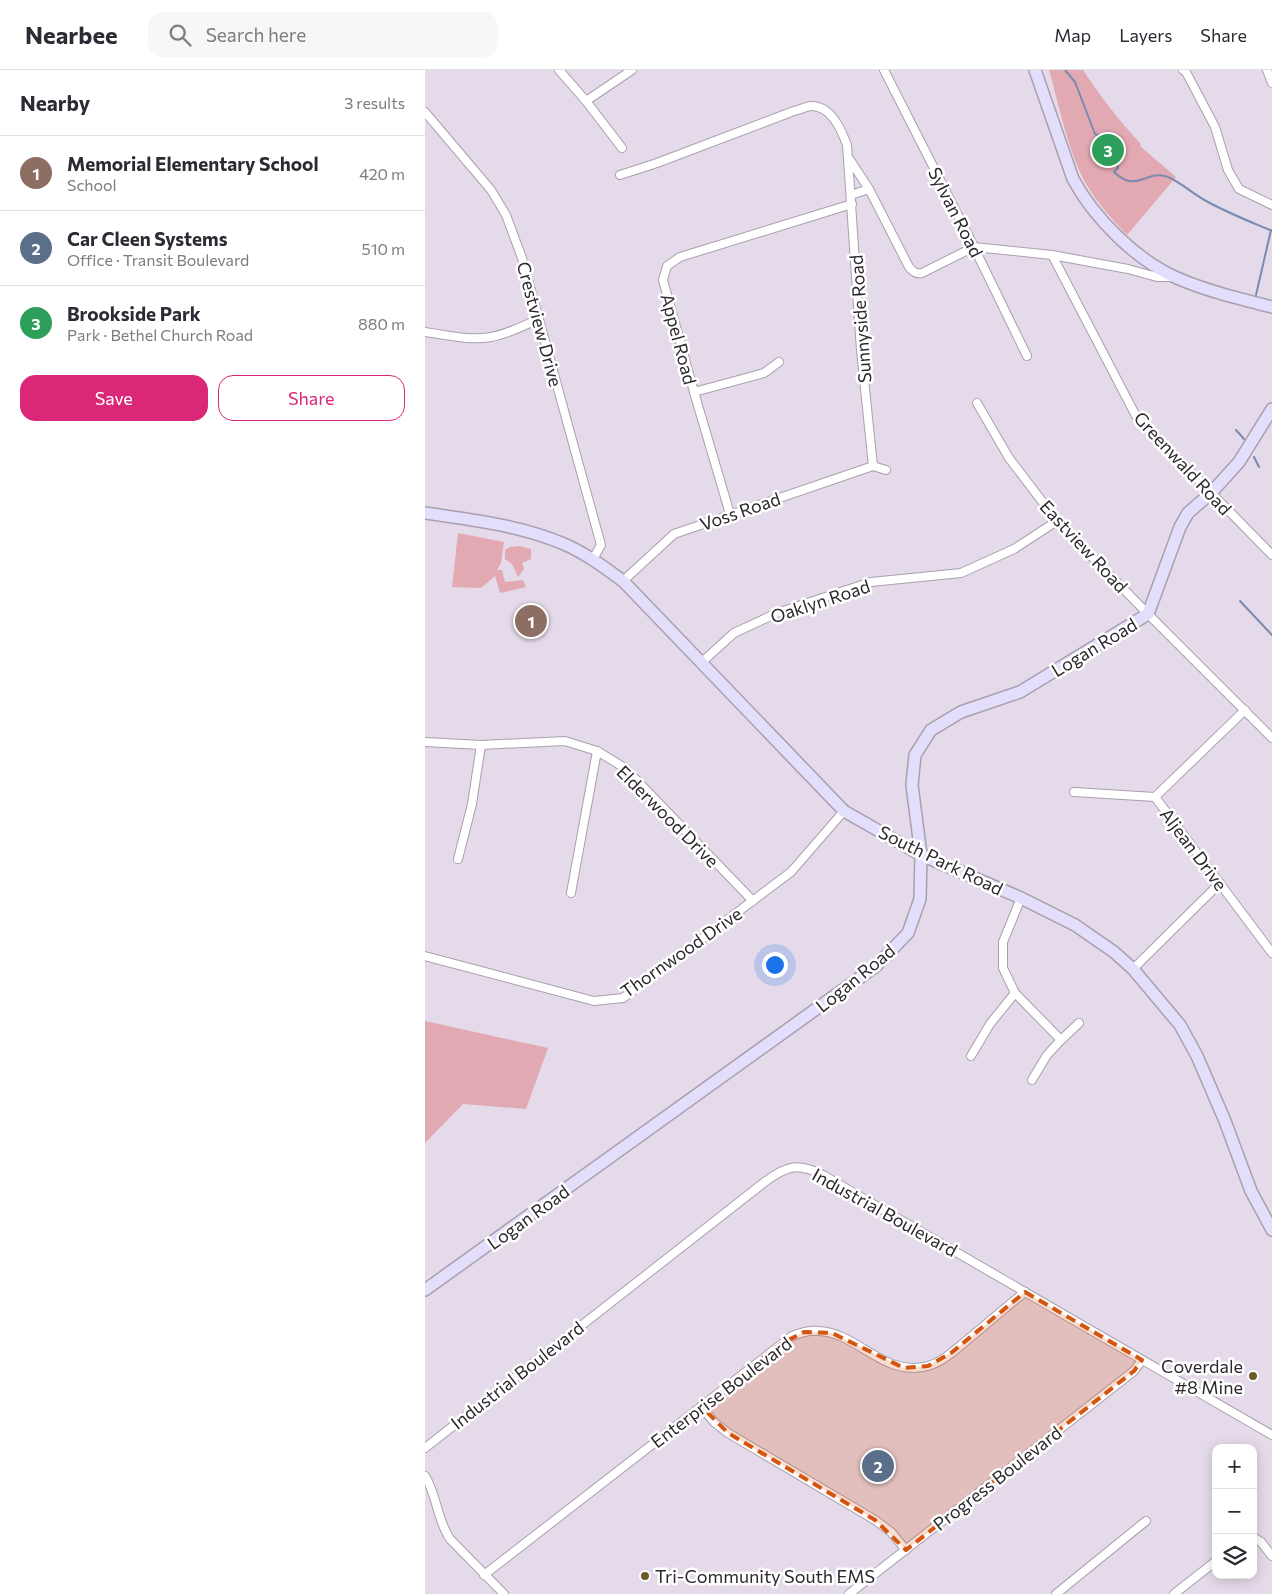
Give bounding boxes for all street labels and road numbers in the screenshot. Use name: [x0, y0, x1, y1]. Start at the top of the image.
street label: Sylvan Road: [924, 163, 988, 261]
street label: Sunnyside Road: [845, 254, 875, 384]
street label: Crestview Drive: [513, 259, 567, 389]
street label: Appel Road: [656, 291, 702, 387]
street label: Greenwald Road: [1130, 407, 1236, 519]
street label: Voss Road: [697, 487, 783, 535]
street label: Eastview Road: [1035, 495, 1133, 597]
street label: Oaklyn Road: [767, 575, 873, 627]
street label: Logan Road: [1047, 613, 1141, 681]
street label: Elderwood Drive: [612, 760, 724, 872]
street label: Aljean Drive: [1156, 803, 1232, 895]
street label: South Park Road: [875, 820, 1007, 900]
street label: Thornwood Drive: [616, 902, 746, 1002]
street label: Logan Road: [811, 939, 899, 1017]
street label: Industrial Boulevard: [809, 1163, 961, 1261]
street label: Logan Road: [483, 1180, 573, 1254]
street label: Industrial Boulevard: [446, 1316, 588, 1434]
street label: Enterprise Boulevard: [646, 1332, 796, 1452]
street label: Progress Boulevard: [928, 1421, 1066, 1535]

